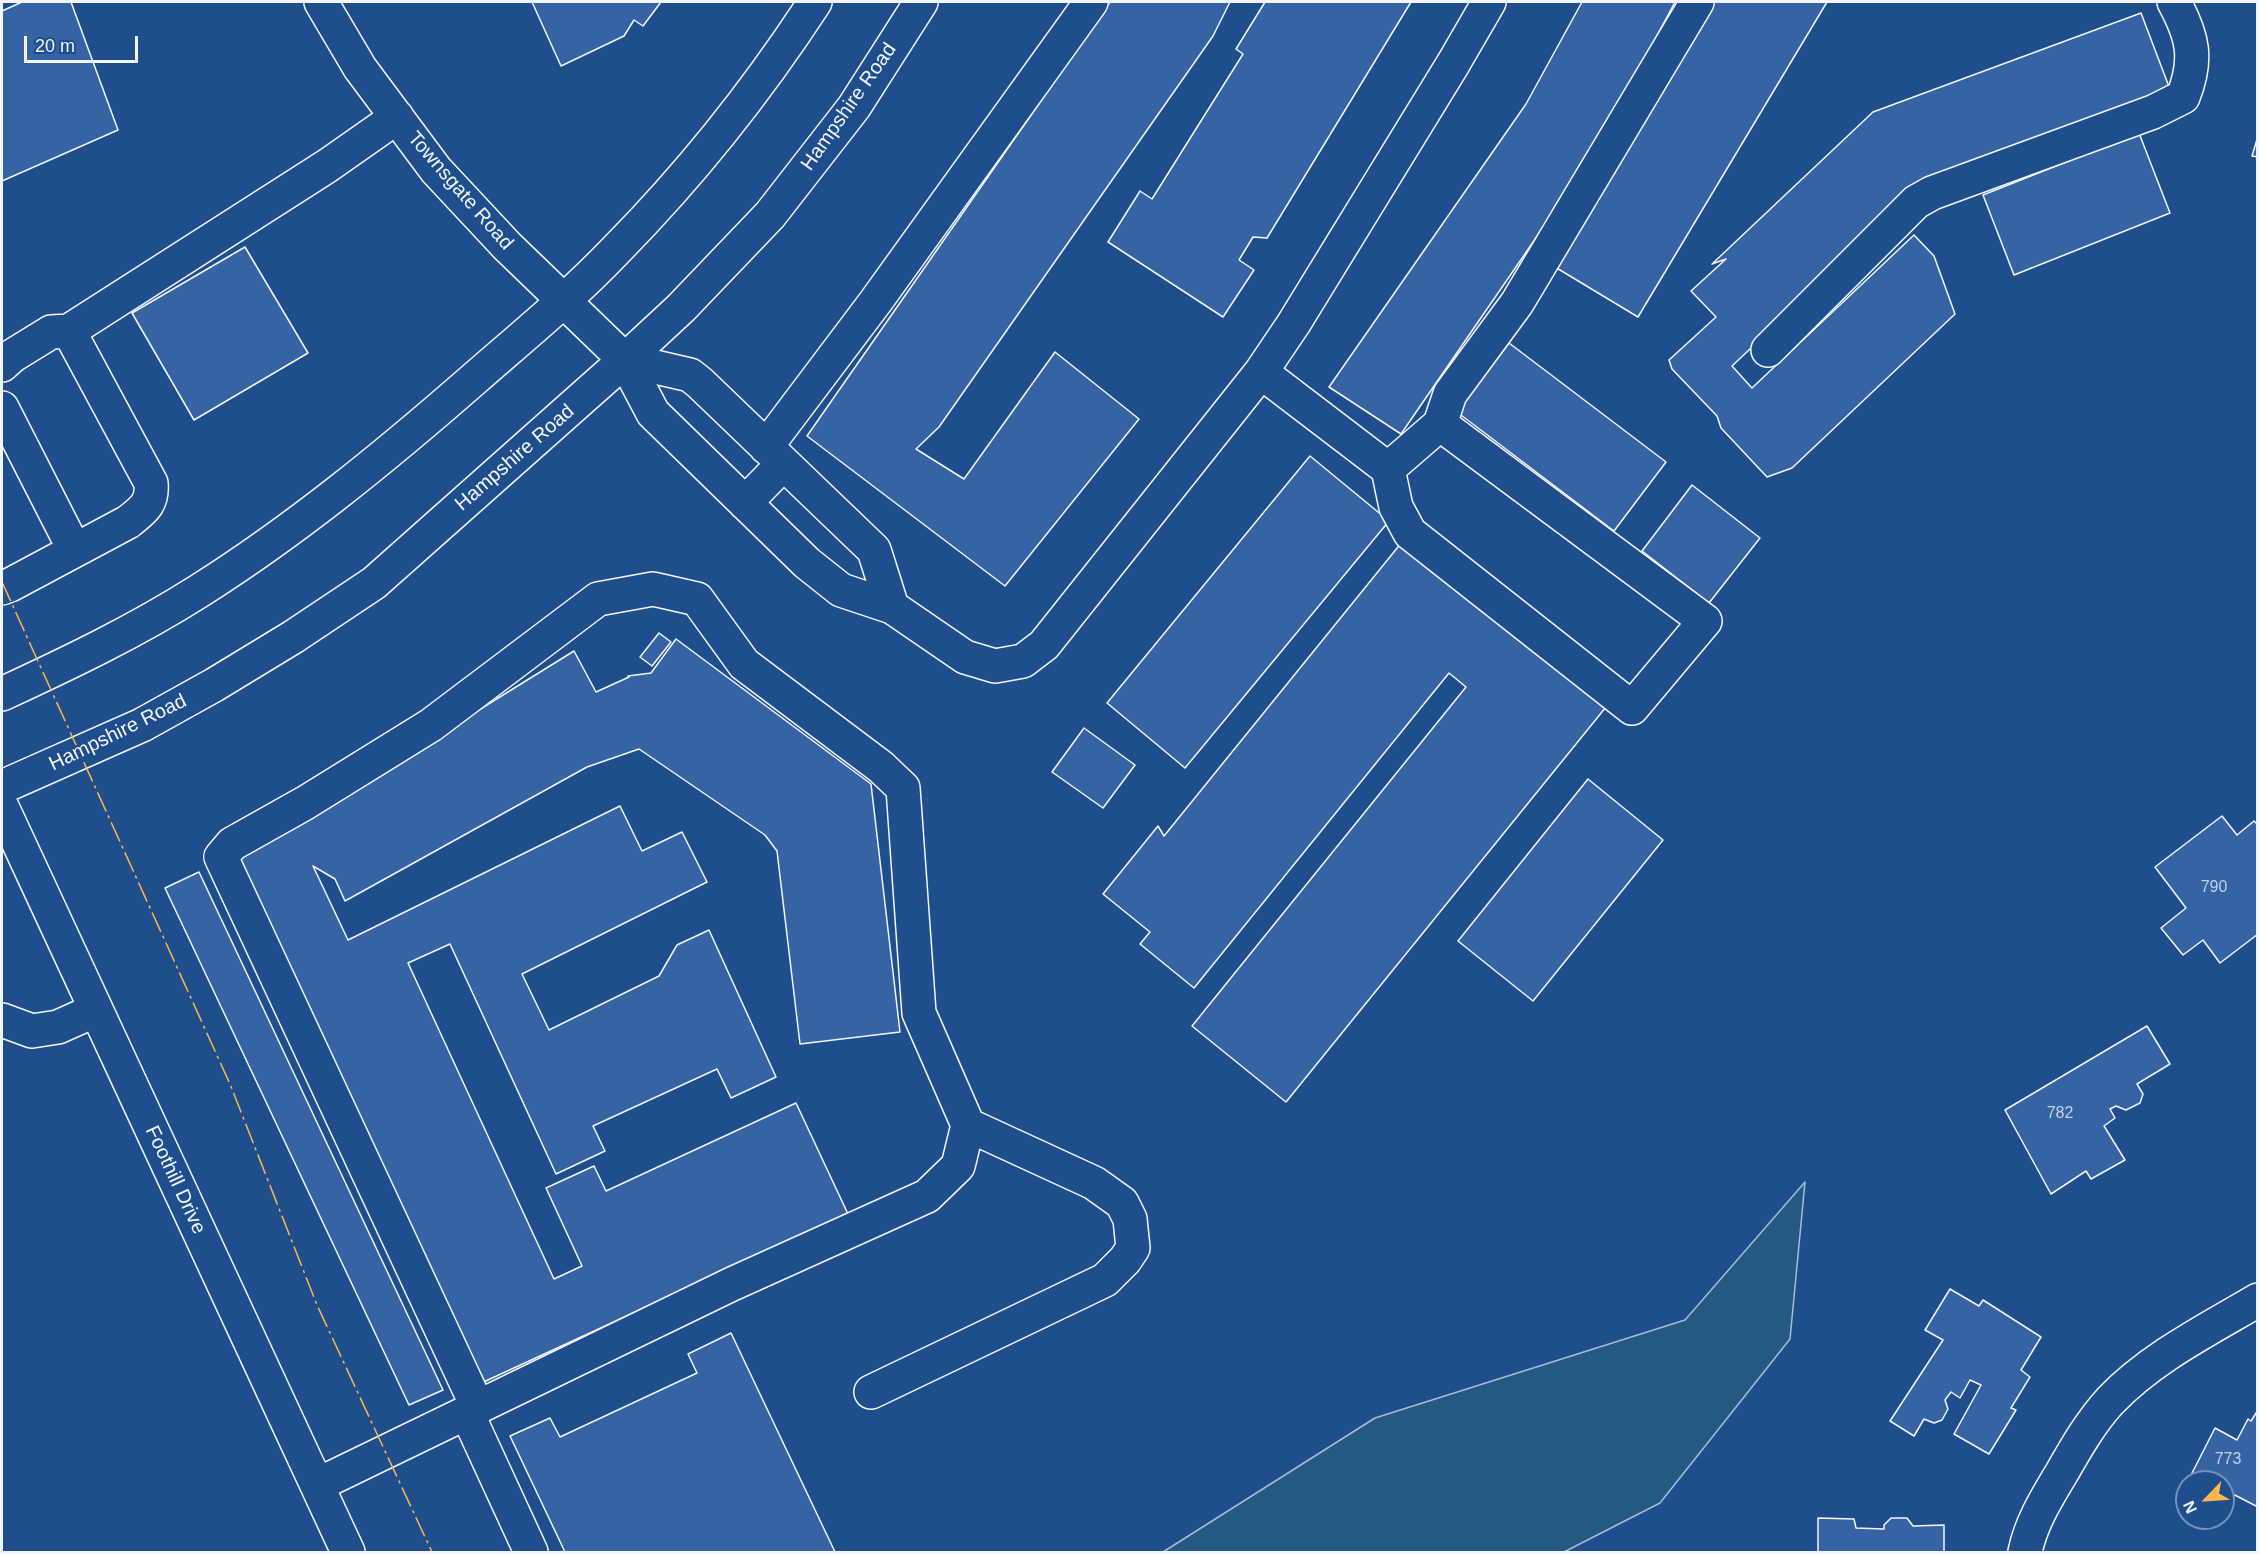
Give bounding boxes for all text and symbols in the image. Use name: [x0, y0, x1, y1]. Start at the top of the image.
scale bar: [27, 24, 141, 62]
text: 20 m: [35, 36, 75, 56]
street label: Hampshire Road: [796, 39, 902, 175]
street label: Townsgate Road: [402, 127, 518, 255]
street label: Hampshire Road: [450, 400, 580, 516]
street label: Hampshire Road: [45, 689, 191, 777]
house number: 790: [2201, 878, 2227, 898]
house number: 782: [2047, 1104, 2073, 1124]
street label: Foothill Drive: [139, 1122, 211, 1238]
house number: 773: [2215, 1450, 2241, 1470]
north arrow: [2175, 1470, 2235, 1530]
text: N: [2180, 1498, 2200, 1516]

